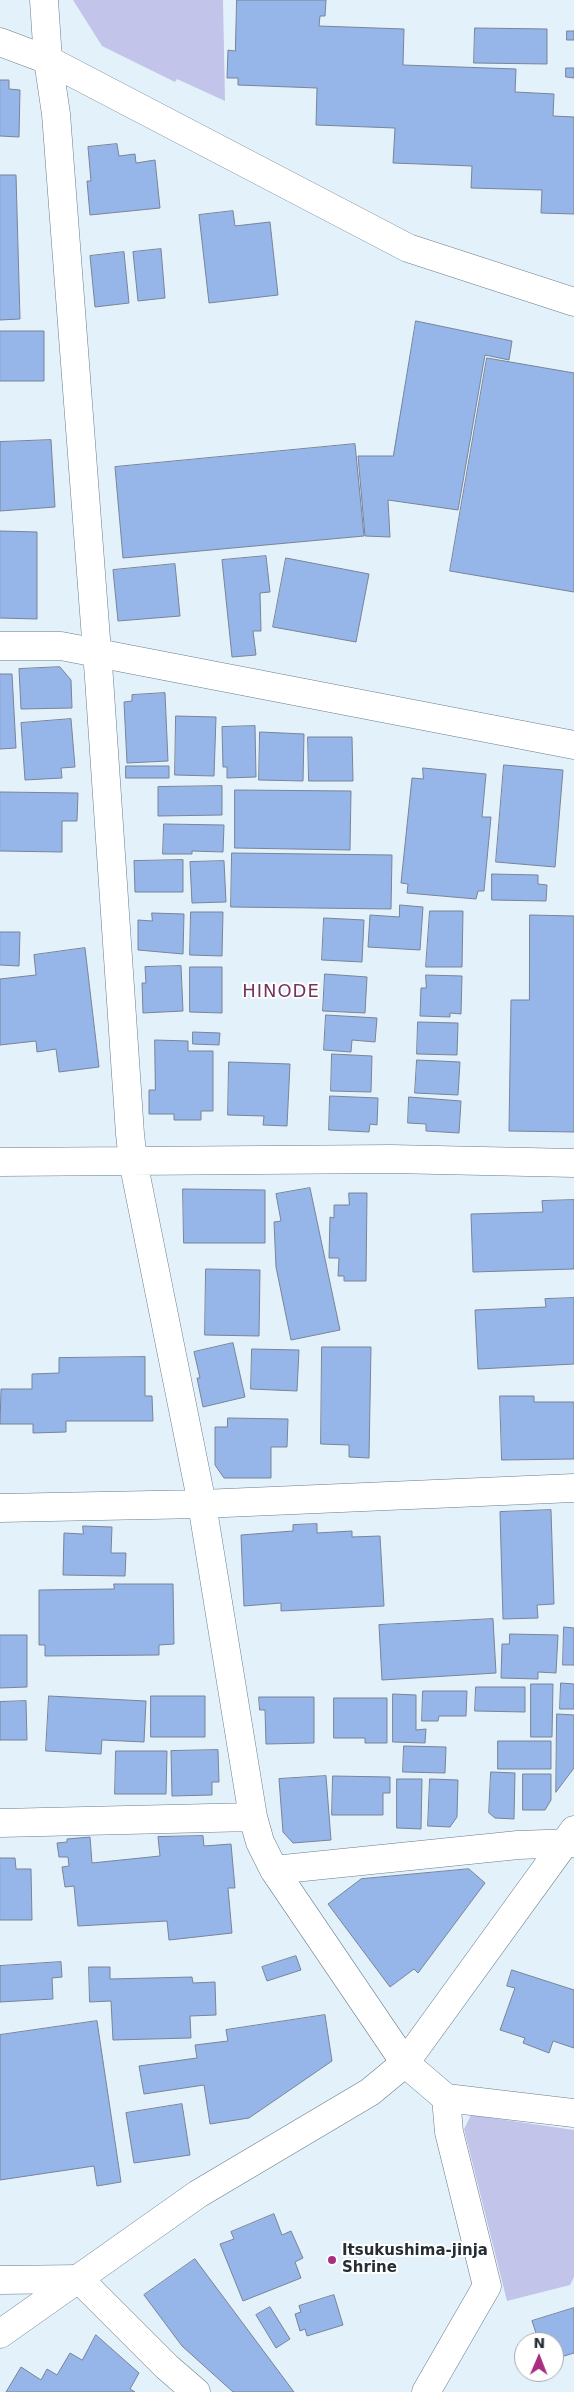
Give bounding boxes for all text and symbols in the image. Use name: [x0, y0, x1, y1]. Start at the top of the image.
district label: HINODE: [241, 981, 321, 1003]
place label: Itsukushima-jinja Shrine: [342, 2242, 488, 2277]
marker: Itsukushima-jinja Shrine: [326, 2254, 338, 2266]
north arrow: [514, 2332, 564, 2382]
text: N: [533, 2335, 545, 2351]

